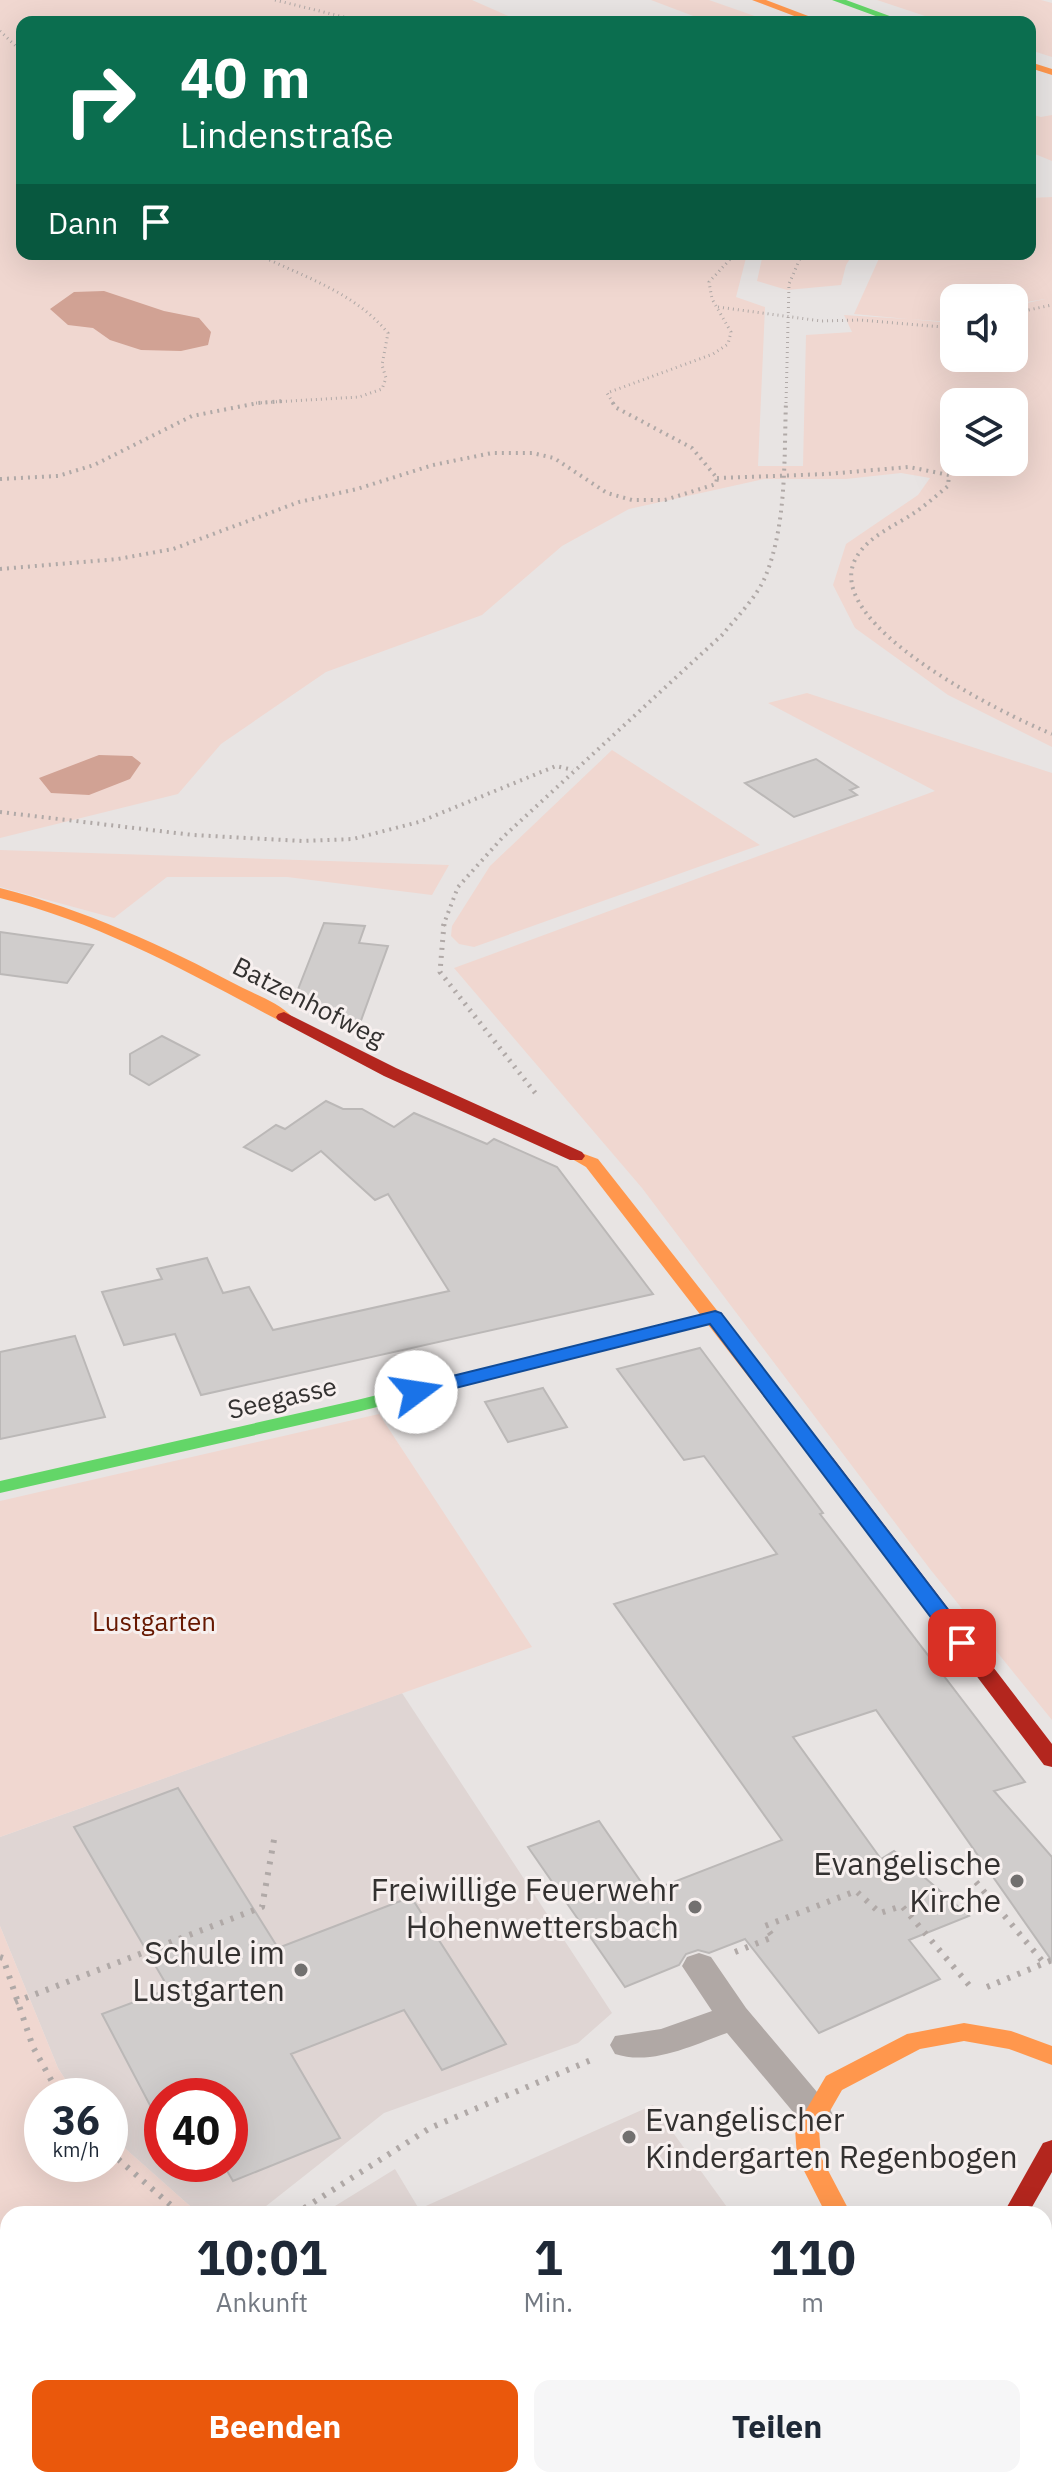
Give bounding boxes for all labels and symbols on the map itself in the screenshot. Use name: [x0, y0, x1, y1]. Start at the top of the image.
street label: Batzenhofweg: [227, 948, 391, 1054]
position arrow: [374, 1350, 458, 1434]
street label: Seegasse: [224, 1368, 340, 1426]
park label: Lustgarten: [92, 1604, 216, 1638]
pin: [928, 1609, 996, 1677]
place label: Evangelische Kirche: [813, 1842, 1001, 1921]
place label: Freiwillige Feuerwehr Hohenwettersbach: [371, 1868, 679, 1947]
marker: Evangelische Kirche: [1008, 1872, 1026, 1890]
marker: Freiwillige Feuerwehr Hohenwettersbach: [686, 1898, 704, 1916]
place label: Schule im Lustgarten: [132, 1931, 285, 2010]
marker: Schule im Lustgarten: [292, 1961, 310, 1979]
speed limit sign: 40: [144, 2078, 248, 2182]
place label: Evangelischer Kindergarten Regenbogen: [645, 2098, 1018, 2177]
marker: Evangelischer Kindergarten Regenbogen: [620, 2128, 638, 2146]

